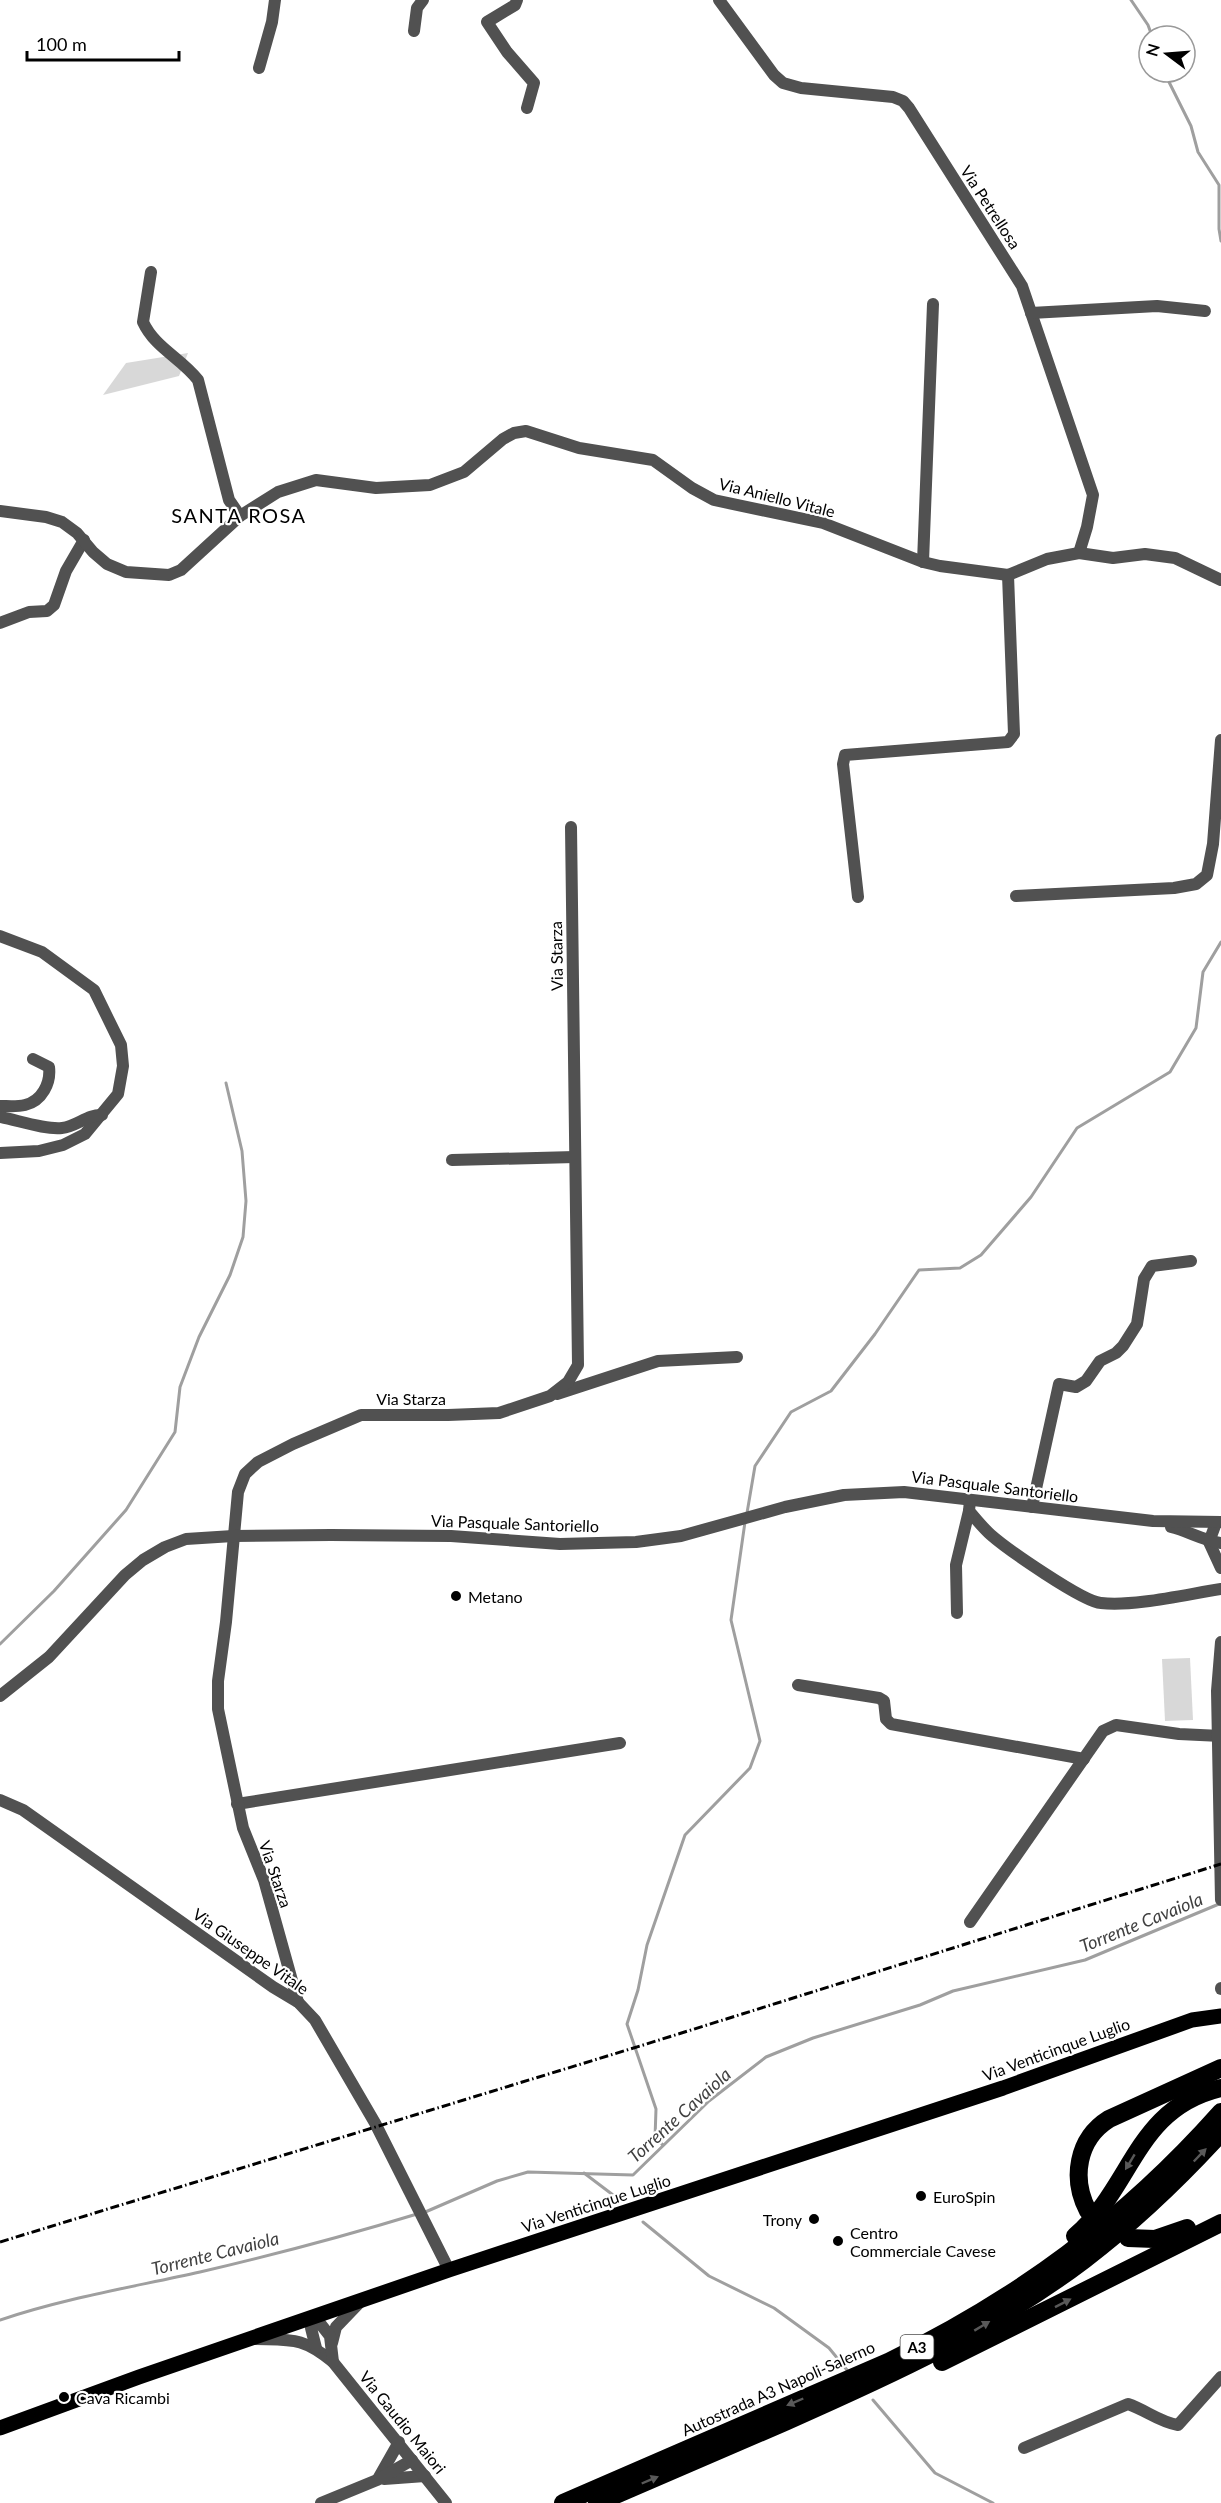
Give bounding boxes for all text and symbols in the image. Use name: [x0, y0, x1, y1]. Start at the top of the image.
scale bar: [27, 24, 178, 62]
north arrow: [1137, 24, 1197, 84]
text: 100 m: [36, 33, 87, 55]
text: N: [1141, 41, 1163, 58]
street label: Via Petrellosa: [957, 162, 1025, 252]
street label: Via Aniello Vitale: [717, 473, 837, 521]
district label: SANTA ROSA: [171, 503, 307, 527]
street label: Via Starza: [546, 921, 566, 991]
street label: Via Starza: [376, 1389, 446, 1408]
street label: Via Pasquale Santoriello: [910, 1466, 1080, 1506]
street label: Via Pasquale Santoriello: [431, 1511, 599, 1535]
place label: Metano: [468, 1587, 523, 1606]
marker: Metano: [449, 1589, 463, 1603]
street label: Via Starza: [256, 1838, 296, 1910]
water label: Torrente Cavaiola: [1076, 1887, 1206, 1957]
street label: Via Giuseppe Vitale: [189, 1904, 313, 1998]
street label: Via Venticinque Luglio: [980, 2013, 1132, 2085]
water label: Torrente Cavaiola: [623, 2063, 735, 2167]
one-way arrow: [1193, 2148, 1207, 2162]
one-way arrow: [1124, 2154, 1135, 2170]
street label: Via Venticinque Luglio: [519, 2170, 673, 2236]
place label: EuroSpin: [933, 2187, 995, 2206]
marker: EuroSpin: [914, 2189, 928, 2203]
place label: Trony: [763, 2210, 803, 2229]
marker: Trony: [807, 2212, 821, 2226]
place label: Centro Commerciale Cavese: [850, 2223, 996, 2260]
water label: Torrente Cavaiola: [149, 2227, 281, 2279]
marker: Centro Commerciale Cavese: [831, 2234, 845, 2248]
one-way arrow: [1054, 2298, 1071, 2307]
one-way arrow: [974, 2321, 990, 2332]
road number: A3: [900, 2335, 934, 2359]
street label: Autostrada A3 Napoli-Salerno: [678, 2337, 878, 2439]
street label: Via Gaudio Maiori: [356, 2367, 450, 2477]
place label: Cava Ricambi: [76, 2388, 170, 2407]
marker: Cava Ricambi: [57, 2390, 71, 2404]
one-way arrow: [786, 2397, 804, 2407]
one-way arrow: [642, 2475, 660, 2485]

